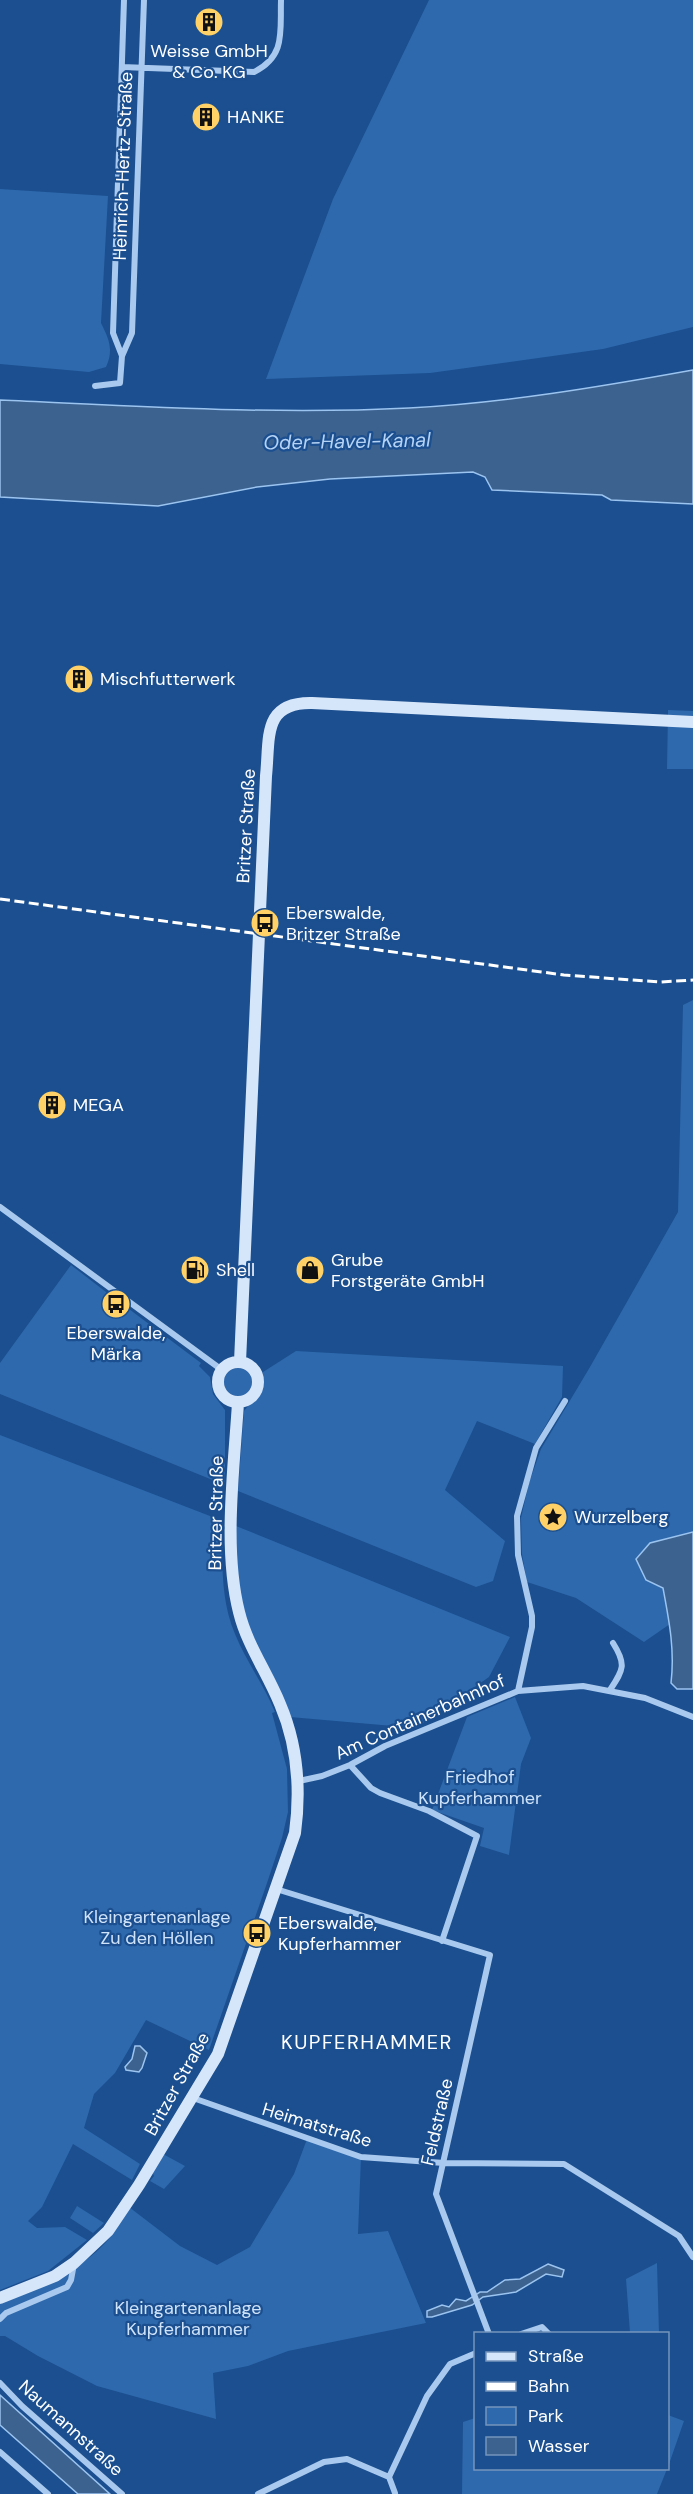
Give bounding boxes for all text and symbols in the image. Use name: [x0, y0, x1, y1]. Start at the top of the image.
building icon: Weisse GmbH & Co. KG: [193, 6, 225, 38]
place label: Weisse GmbH & Co. KG: [150, 39, 268, 84]
street label: Heinrich-Hertz-Straße: [108, 71, 138, 261]
building icon: HANKE: [190, 101, 222, 133]
place label: HANKE: [227, 105, 284, 129]
water label: Oder-Havel-Kanal: [263, 427, 431, 455]
building icon: Mischfutterwerk: [63, 663, 95, 695]
place label: Mischfutterwerk: [100, 667, 236, 691]
street label: Britzer Straße: [231, 768, 261, 884]
place label: Eberswalde, Britzer Straße: [286, 901, 401, 946]
bus stop icon: Eberswalde, Britzer Straße: [249, 907, 281, 939]
building icon: MEGA: [36, 1089, 68, 1121]
place label: MEGA: [73, 1093, 124, 1117]
place label: Grube Forstgeräte GmbH: [331, 1248, 484, 1293]
fuel station icon: Shell: [179, 1254, 211, 1286]
shop icon: Grube Forstgeräte GmbH: [294, 1254, 326, 1286]
place label: Shell: [216, 1258, 255, 1282]
bus stop icon: Eberswalde, Märka: [100, 1288, 132, 1320]
place label: Eberswalde, Märka: [66, 1321, 166, 1366]
street label: Britzer Straße: [203, 1455, 229, 1571]
place icon: Wurzelberg: [537, 1501, 569, 1533]
place label: Wurzelberg: [574, 1505, 669, 1529]
street label: Am Containerbahnhof: [331, 1669, 509, 1765]
park label: Friedhof Kupferhammer: [418, 1765, 542, 1810]
park label: Kleingartenanlage Zu den Höllen: [83, 1905, 231, 1950]
place label: Eberswalde, Kupferhammer: [278, 1911, 402, 1956]
bus stop icon: Eberswalde, Kupferhammer: [241, 1917, 273, 1949]
street label: Britzer Straße: [139, 2028, 215, 2140]
district label: KUPFERHAMMER: [281, 2029, 453, 2055]
street label: Feldstraße: [415, 2076, 459, 2168]
street label: Heimatstraße: [259, 2097, 375, 2153]
park label: Kleingartenanlage Kupferhammer: [114, 2296, 262, 2341]
legend: [474, 2332, 669, 2470]
text: Straße: [528, 2344, 584, 2368]
text: Bahn: [528, 2374, 569, 2398]
street label: Naumannstraße: [14, 2375, 128, 2481]
text: Park: [528, 2404, 564, 2428]
text: Wasser: [528, 2434, 590, 2458]

